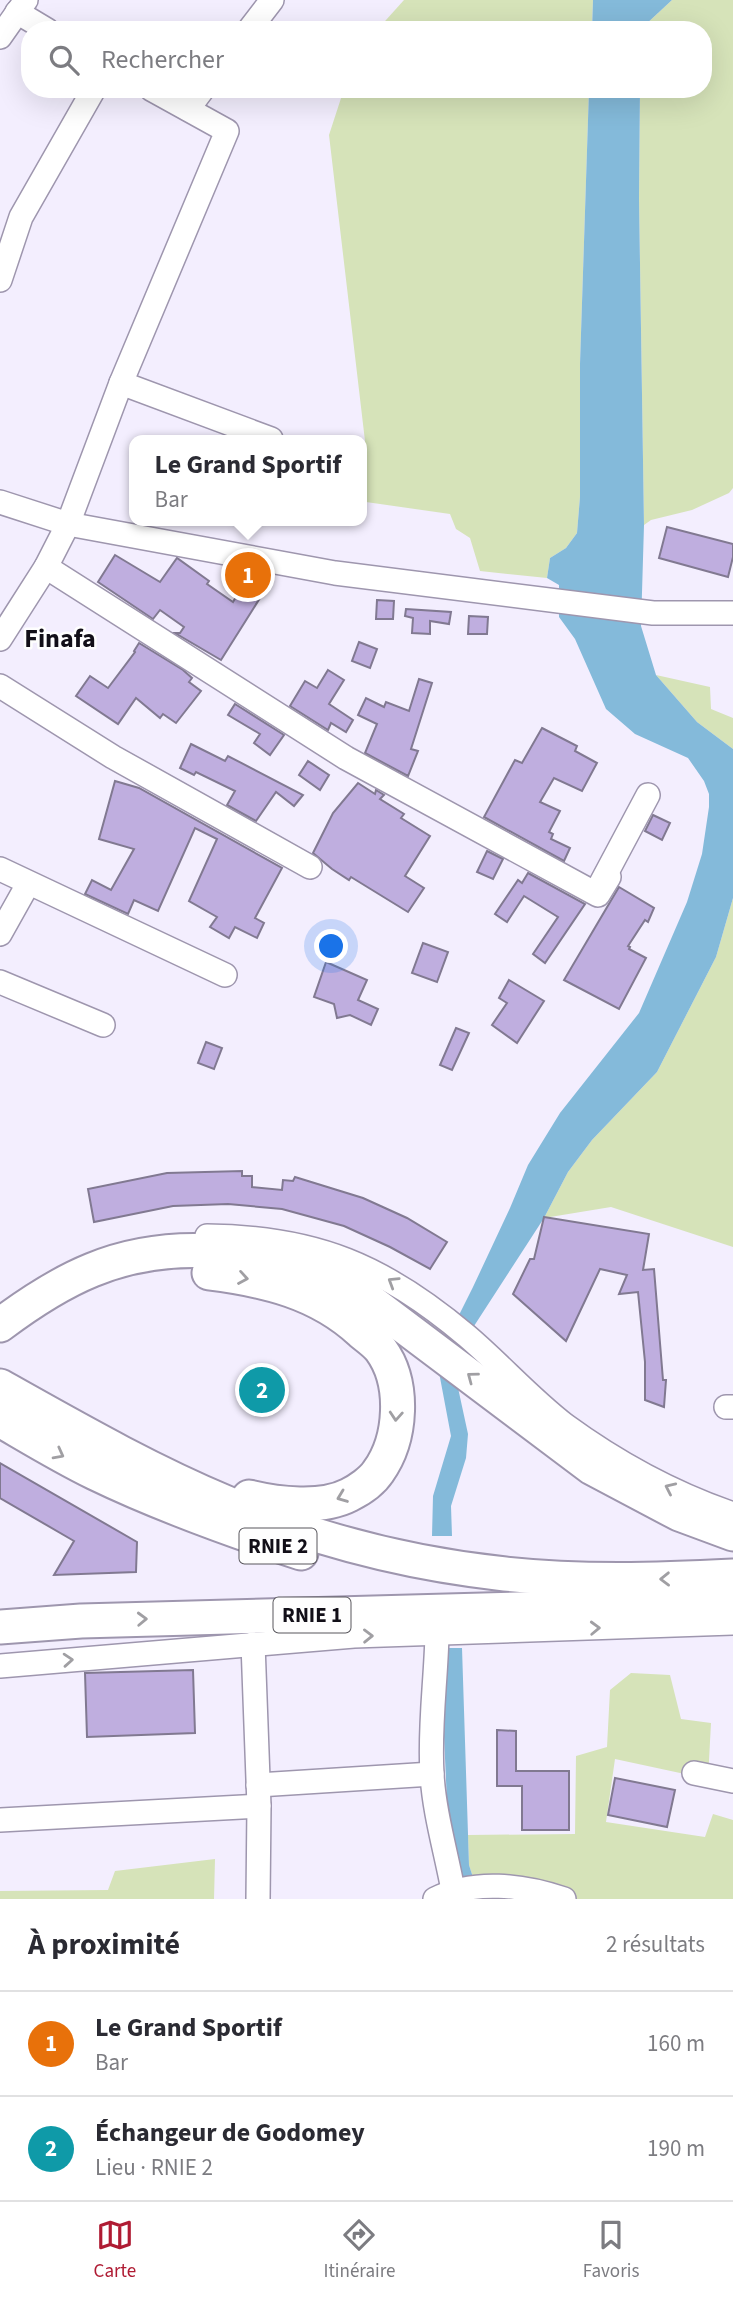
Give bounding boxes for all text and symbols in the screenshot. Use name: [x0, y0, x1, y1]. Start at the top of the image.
search box: [21, 21, 712, 98]
icon: search: [45, 41, 83, 79]
text: Rechercher: [101, 41, 224, 78]
popup: [129, 435, 367, 526]
text: Le Grand Sportif: [155, 446, 341, 483]
text: Bar: [155, 483, 188, 516]
pin: 1: [225, 549, 271, 601]
district label: Finafa: [24, 620, 96, 657]
your location: [314, 929, 348, 963]
one-way arrow: [237, 1270, 249, 1285]
one-way arrow: [387, 1277, 400, 1290]
pin: 2: [239, 1364, 285, 1416]
one-way arrow: [468, 1373, 480, 1386]
one-way arrow: [389, 1410, 404, 1421]
one-way arrow: [52, 1446, 65, 1459]
one-way arrow: [665, 1482, 677, 1496]
one-way arrow: [336, 1488, 348, 1502]
road number: RNIE 2: [240, 1528, 316, 1564]
one-way arrow: [659, 1571, 670, 1586]
road number: RNIE 1: [274, 1598, 350, 1632]
one-way arrow: [136, 1612, 147, 1627]
one-way arrow: [590, 1620, 601, 1635]
one-way arrow: [363, 1628, 374, 1644]
one-way arrow: [63, 1653, 74, 1668]
text: À proximité: [28, 1923, 180, 1966]
text: 2 résultats: [606, 1928, 705, 1961]
text: Le Grand Sportif: [95, 2009, 282, 2046]
text: 1: [45, 2027, 57, 2060]
text: 160 m: [647, 2027, 705, 2060]
text: Bar: [95, 2046, 128, 2079]
text: Échangeur de Godomey: [95, 2114, 365, 2151]
text: 2: [45, 2132, 57, 2165]
text: 190 m: [647, 2132, 705, 2165]
text: Lieu · RNIE 2: [95, 2151, 213, 2184]
tab: Carte: [94, 2216, 136, 2285]
tab: Itinéraire: [323, 2216, 396, 2285]
tab: Favoris: [583, 2216, 639, 2285]

